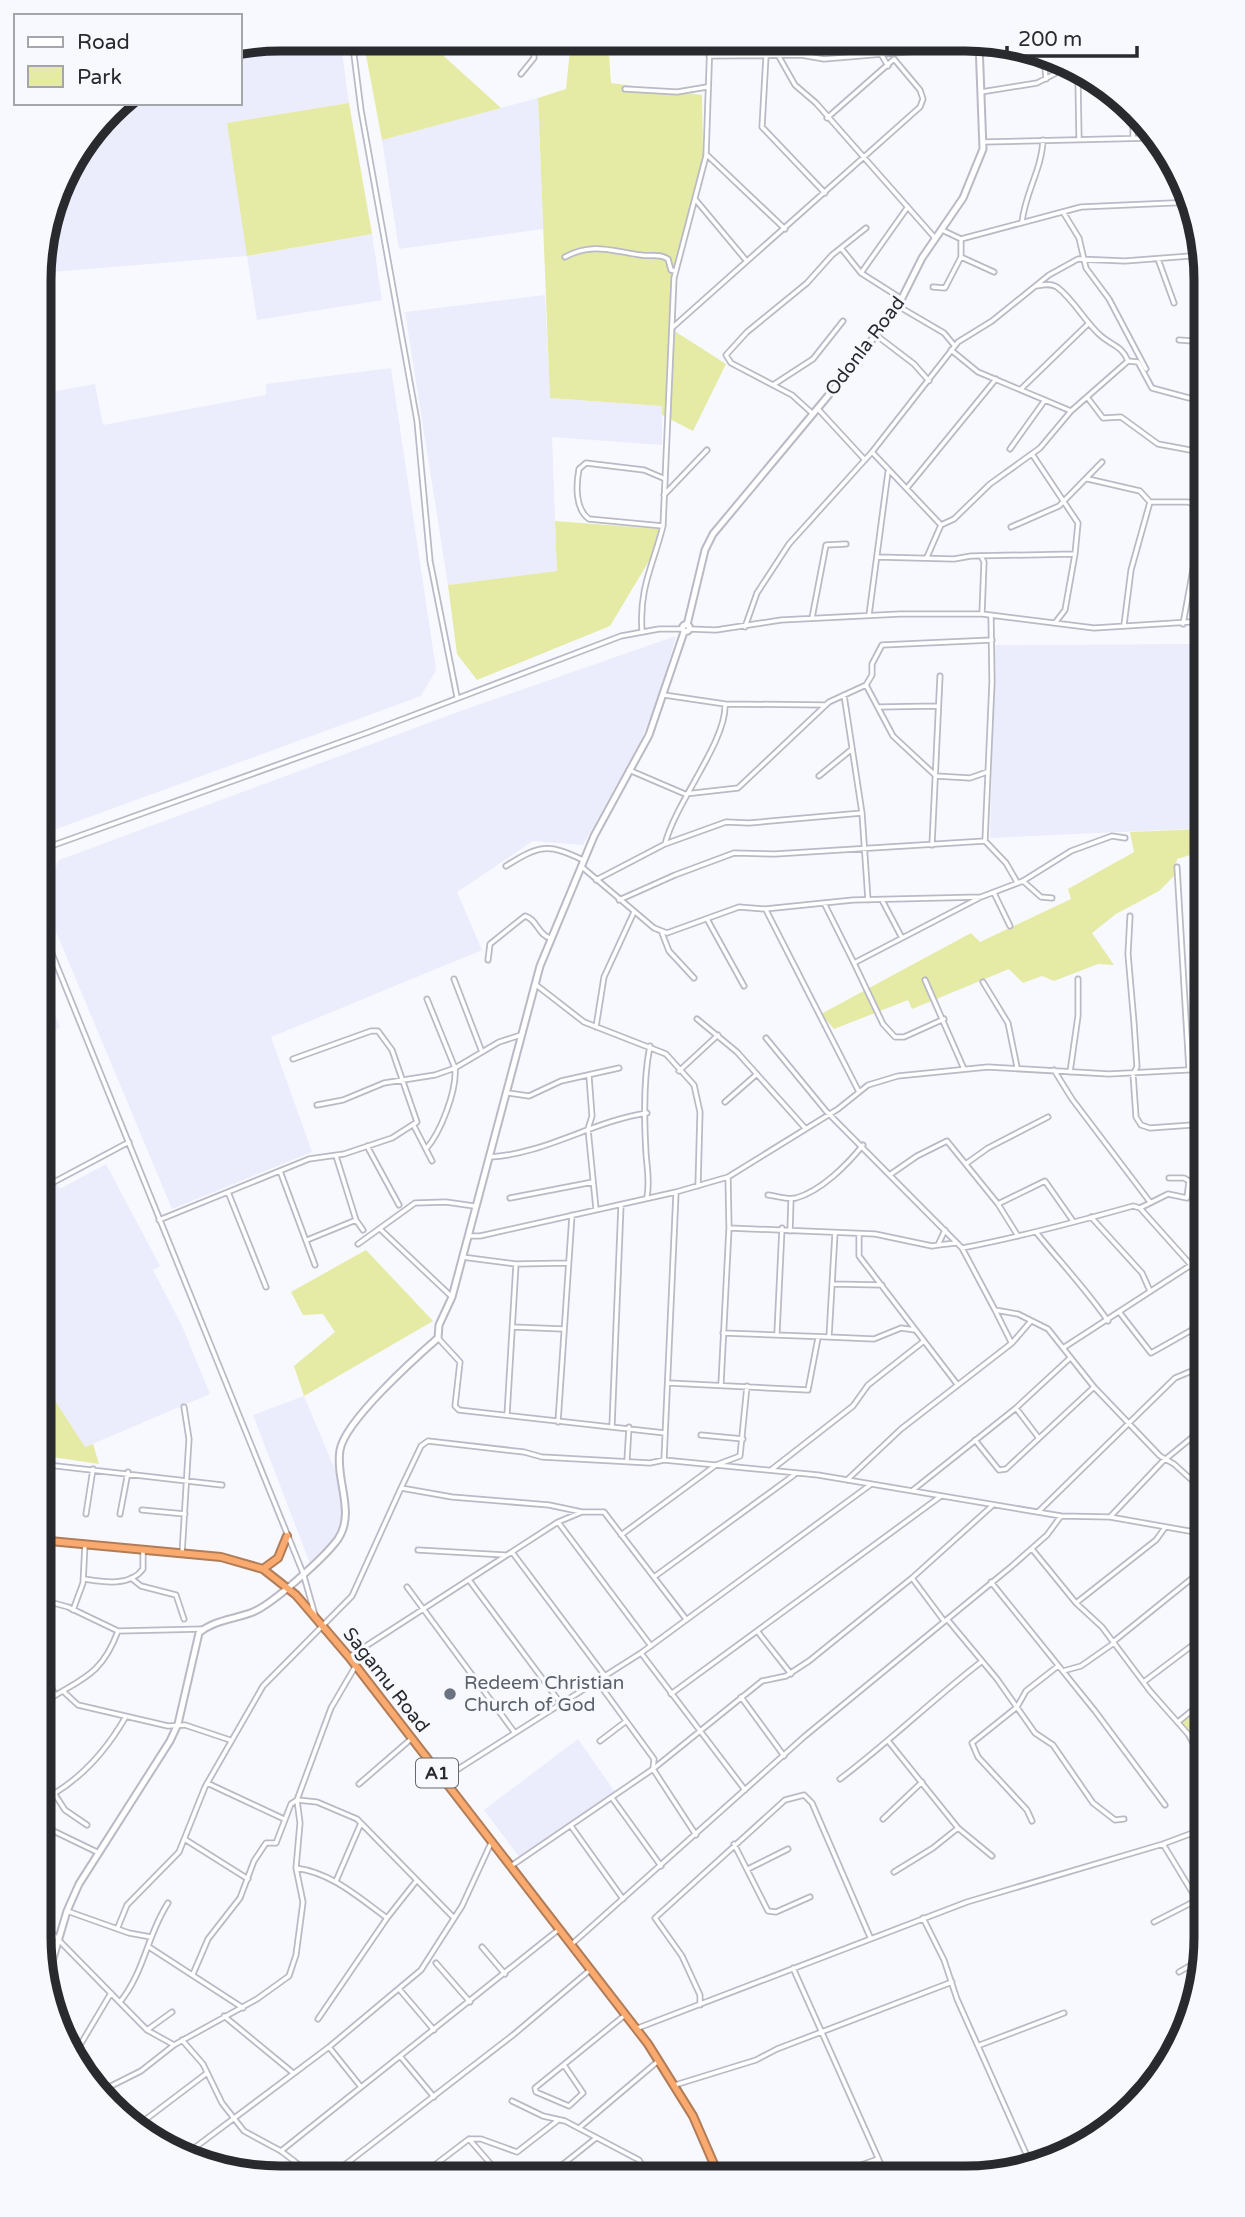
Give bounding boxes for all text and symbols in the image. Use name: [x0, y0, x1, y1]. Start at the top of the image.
legend: [14, 14, 242, 105]
scale bar: [1007, 14, 1136, 58]
text: 200 m: [1018, 27, 1082, 52]
text: Road: [77, 30, 130, 55]
text: Park: [77, 65, 122, 90]
street label: Odonla Road: [821, 292, 909, 400]
street label: Sagamu Road: [338, 1623, 434, 1737]
place label: Redeem Christian Church of God: [464, 1672, 624, 1716]
marker: Redeem Christian Church of God: [442, 1686, 458, 1702]
road number: A1: [416, 1758, 458, 1788]

